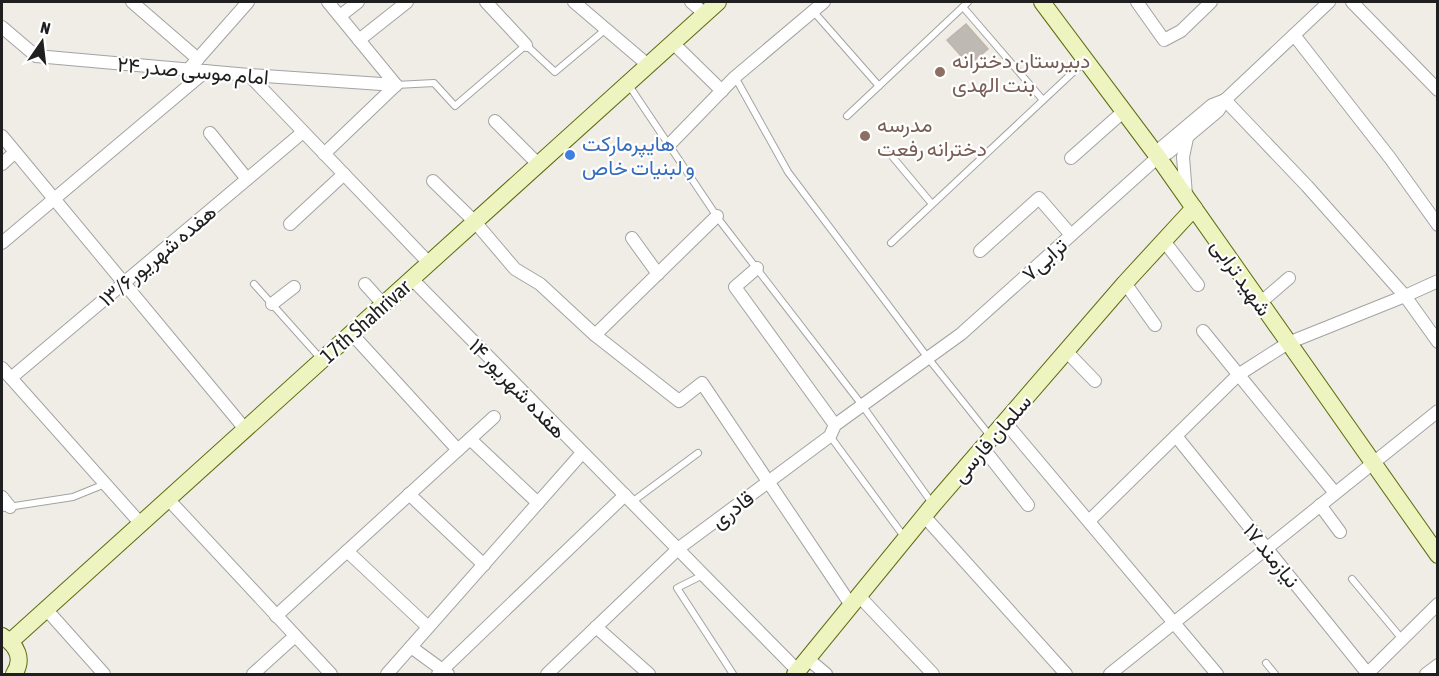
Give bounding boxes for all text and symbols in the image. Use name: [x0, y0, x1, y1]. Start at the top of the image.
north arrow: [12, 12, 72, 72]
text: N: [39, 18, 52, 37]
place label: دبیرستان دخترانه بنت الهدی: [952, 48, 1090, 98]
street label: امام موسی صدر ۲۴: [116, 51, 270, 92]
marker: دبیرستان دخترانه بنت الهدی: [933, 65, 947, 79]
place label: مدرسه دخترانه رفعت: [877, 112, 987, 162]
marker: مدرسه دخترانه رفعت: [858, 129, 872, 143]
place label: هایپرمارکت و لبنیات خاص: [582, 131, 695, 181]
marker: هایپرمارکت و لبنیات خاص: [563, 148, 577, 162]
street label: هفده شهریور۱۳/۶: [94, 199, 222, 312]
street label: ترابی۷: [1017, 233, 1073, 287]
street label: شهید ترابی: [1205, 234, 1277, 321]
street label: 17th Shahrivar: [315, 274, 416, 368]
street label: هفده شهریور ۱۴: [463, 333, 571, 444]
street label: سلمان فارسی: [946, 389, 1037, 488]
street label: قادری: [706, 485, 759, 534]
street label: نیازمند ۱۷: [1237, 518, 1305, 593]

